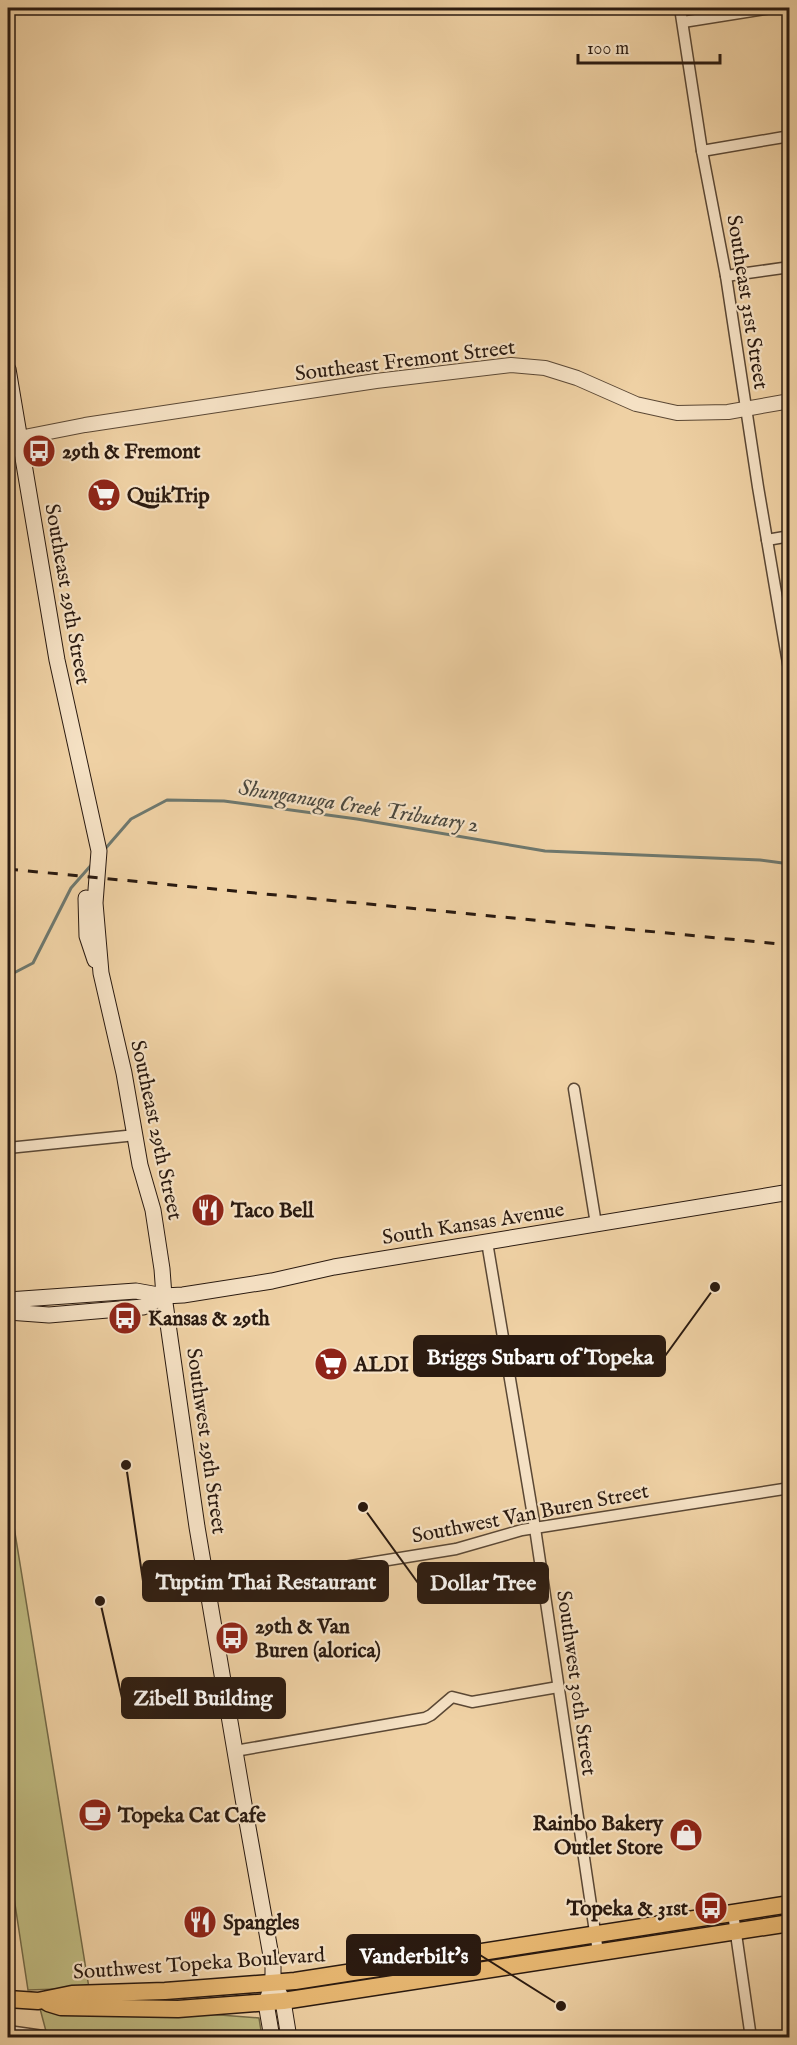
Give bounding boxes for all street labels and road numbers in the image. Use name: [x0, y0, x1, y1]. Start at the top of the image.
street label: Southeast 31st Street: [719, 213, 774, 391]
street label: Southeast Fremont Street: [293, 335, 517, 388]
street label: Southeast 29th Street: [37, 502, 96, 687]
street label: Southeast 29th Street: [123, 1038, 188, 1223]
street label: South Kansas Avenue: [380, 1197, 567, 1252]
street label: Southwest 29th Street: [179, 1346, 232, 1536]
street label: Southwest Van Buren Street: [410, 1478, 651, 1551]
street label: Southwest 30th Street: [549, 1589, 602, 1778]
street label: Southwest Topeka Boulevard: [72, 1942, 327, 1987]

